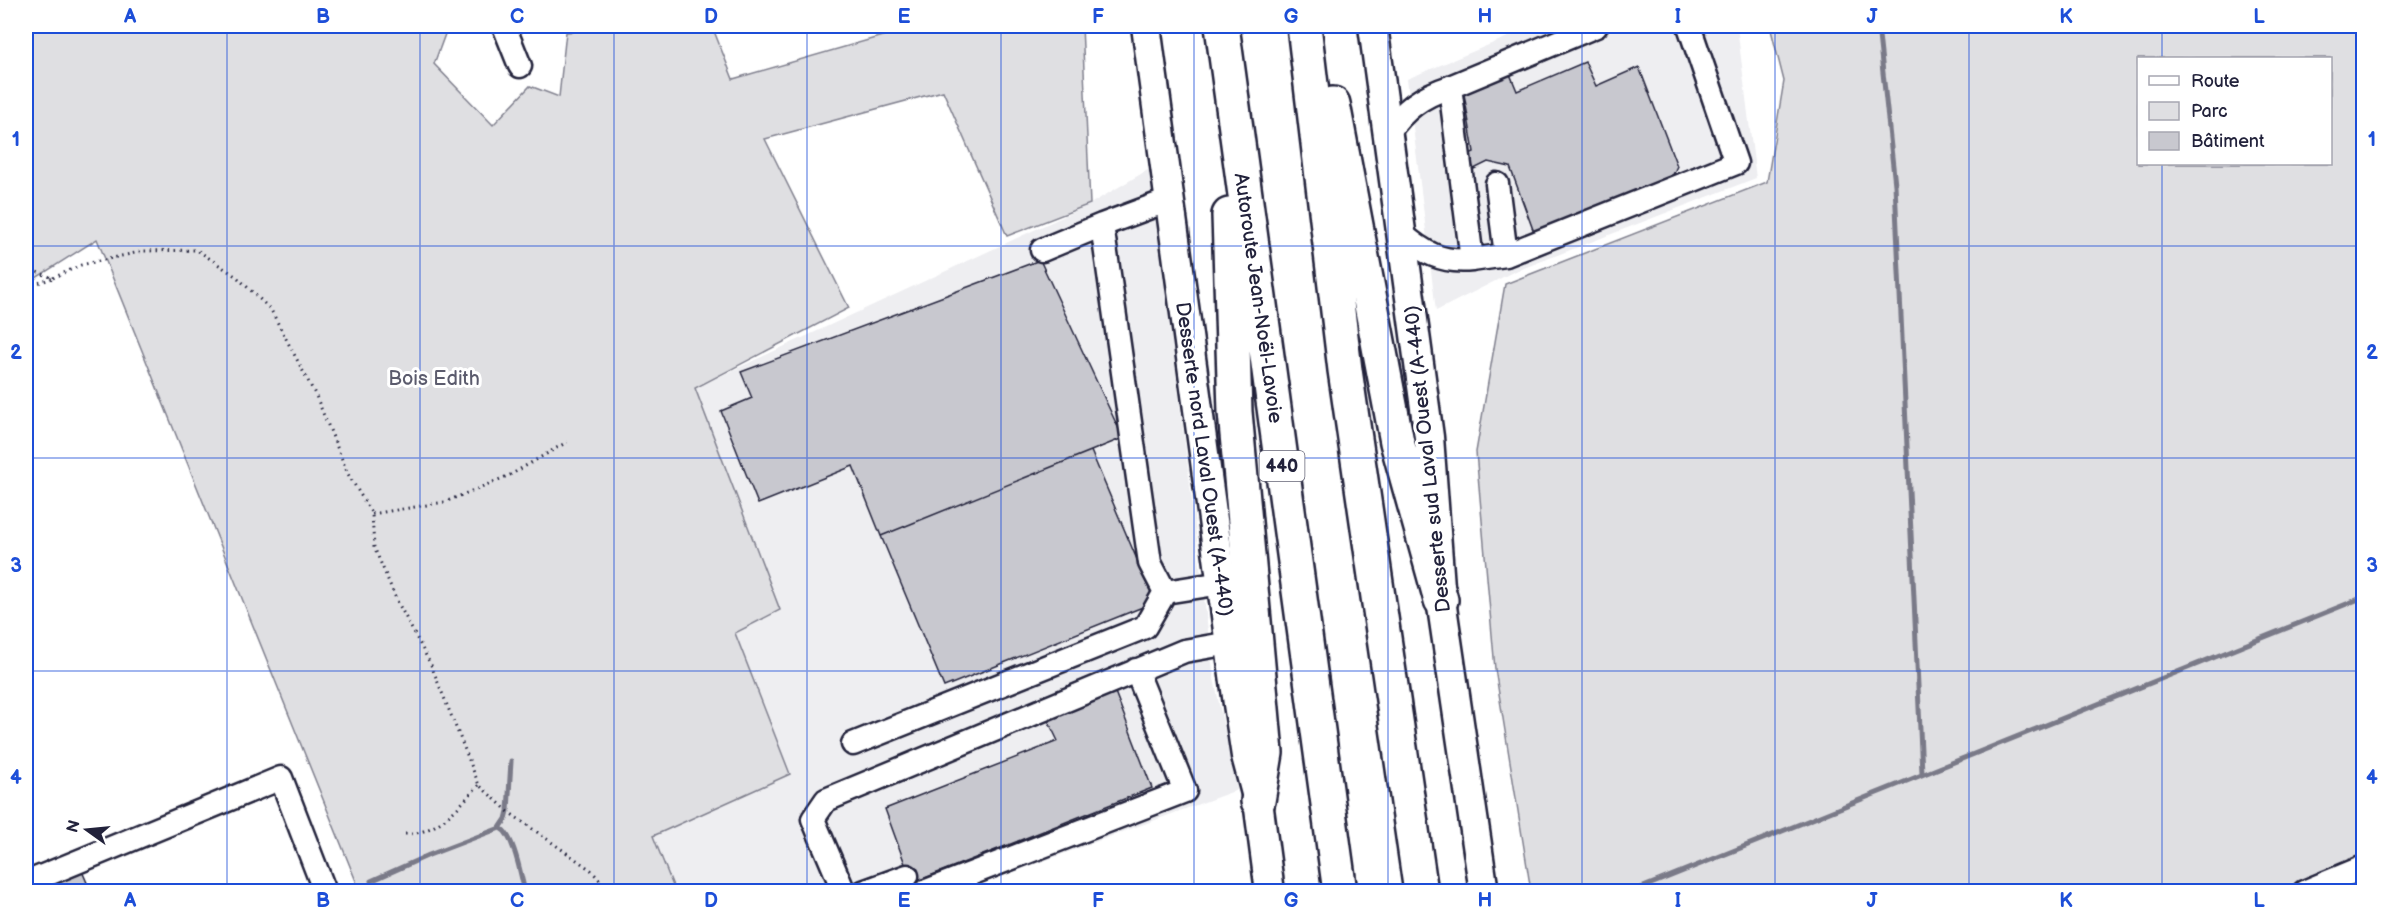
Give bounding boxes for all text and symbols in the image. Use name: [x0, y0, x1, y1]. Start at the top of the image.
text: A: [123, 5, 137, 29]
text: B: [316, 5, 330, 29]
text: C: [510, 5, 524, 29]
text: D: [704, 5, 718, 29]
text: E: [898, 5, 911, 29]
text: F: [1092, 5, 1104, 29]
text: G: [1284, 5, 1299, 29]
text: H: [1478, 5, 1492, 29]
text: I: [1675, 5, 1681, 29]
text: J: [1867, 5, 1879, 29]
text: K: [2059, 5, 2073, 29]
text: L: [2253, 5, 2265, 29]
legend: [2137, 57, 2332, 165]
text: Route: [2191, 71, 2240, 92]
text: Parc: [2191, 101, 2228, 122]
text: 1: [12, 128, 20, 152]
text: 1: [2368, 128, 2376, 152]
text: Bâtiment: [2191, 131, 2265, 152]
street label: Autoroute Jean-Noël-Lavoie: [1229, 171, 1287, 425]
street label: Desserte nord Laval Ouest (A-440): [1170, 300, 1238, 618]
street label: Desserte sud Laval Ouest (A-440): [1400, 304, 1456, 614]
text: 2: [10, 341, 22, 365]
text: 2: [2366, 341, 2378, 365]
park label: Bois Edith: [388, 367, 480, 391]
road number: 440: [1260, 451, 1304, 481]
text: 3: [10, 554, 22, 578]
text: 3: [2366, 554, 2378, 578]
text: 4: [10, 766, 22, 790]
text: 4: [2366, 766, 2378, 790]
north arrow: [57, 800, 117, 860]
text: N: [63, 818, 85, 835]
text: A: [123, 889, 137, 913]
text: B: [316, 889, 330, 913]
text: C: [510, 889, 524, 913]
text: D: [704, 889, 718, 913]
text: E: [898, 889, 911, 913]
text: F: [1092, 889, 1104, 913]
text: G: [1284, 889, 1299, 913]
text: H: [1478, 889, 1492, 913]
text: I: [1675, 889, 1681, 913]
text: J: [1867, 889, 1879, 913]
text: K: [2059, 889, 2073, 913]
text: L: [2253, 889, 2265, 913]

